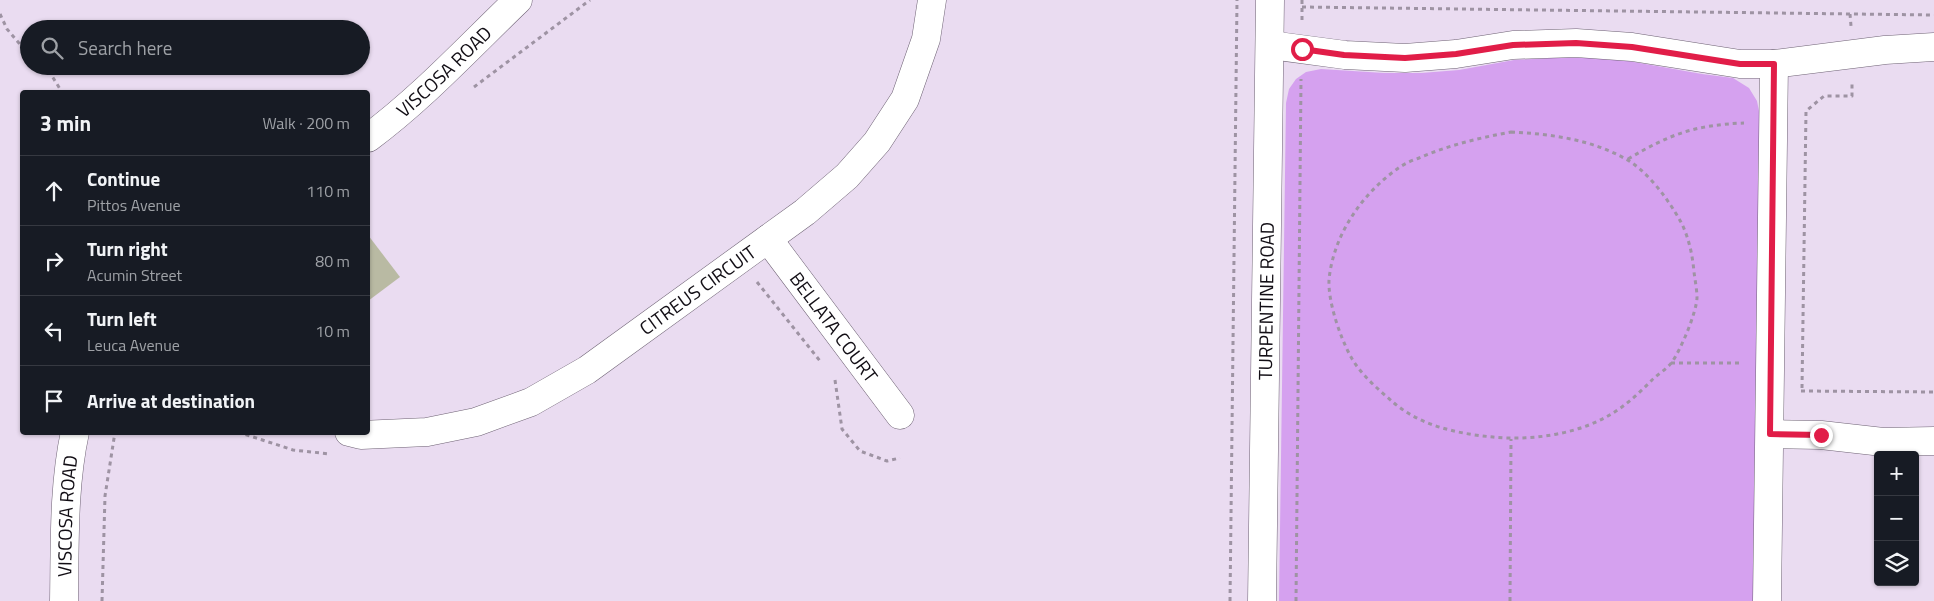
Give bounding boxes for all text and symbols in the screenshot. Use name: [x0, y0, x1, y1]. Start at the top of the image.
street label: VISCOSA ROAD: [390, 19, 498, 124]
search box: [20, 20, 370, 75]
text: Search here: [78, 33, 172, 62]
icon: search: [38, 34, 66, 62]
route start: [1291, 38, 1314, 61]
text: 3 min: [40, 107, 91, 139]
text: Walk · 200 m: [262, 111, 350, 135]
text: Continue: [87, 164, 160, 193]
icon: ahead: [40, 177, 68, 205]
text: 110 m: [306, 179, 350, 203]
text: Pittos Avenue: [87, 193, 181, 217]
street label: TURPENTINE ROAD: [1250, 222, 1281, 380]
text: Turn right: [87, 234, 168, 263]
street label: CITREUS CIRCUIT: [633, 237, 762, 342]
icon: right: [40, 247, 68, 275]
text: 80 m: [315, 249, 350, 273]
text: Acumin Street: [87, 263, 182, 287]
street label: BELLATA COURT: [783, 265, 886, 388]
text: Turn left: [87, 304, 157, 333]
icon: left: [40, 317, 68, 345]
text: 10 m: [315, 319, 350, 343]
text: Leuca Avenue: [87, 333, 180, 357]
text: Arrive at destination: [87, 386, 255, 415]
icon: arrive: [40, 387, 68, 415]
route end: [1810, 424, 1833, 447]
map controls: [1874, 451, 1919, 586]
button: +: [1874, 451, 1919, 496]
street label: VISCOSA ROAD: [49, 453, 85, 577]
button: −: [1874, 496, 1919, 541]
button: layers: [1874, 541, 1919, 586]

